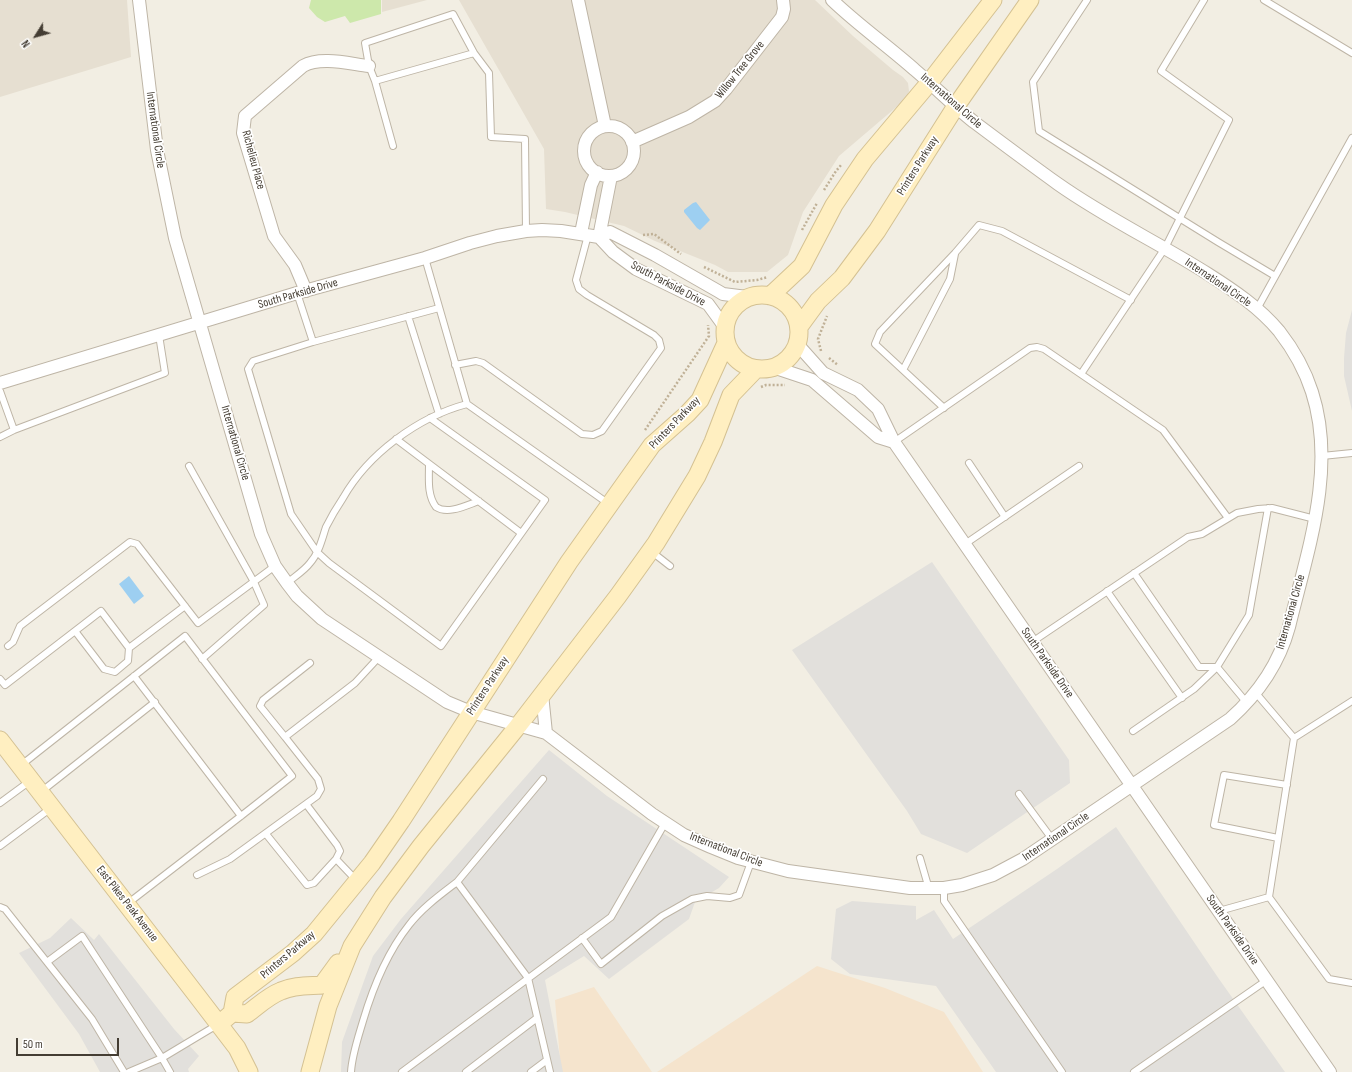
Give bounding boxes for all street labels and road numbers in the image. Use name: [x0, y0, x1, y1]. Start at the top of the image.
street label: Willow Tree Grove: [712, 38, 768, 102]
street label: International Circle: [917, 70, 985, 132]
street label: International Circle: [143, 91, 167, 169]
street label: Richelieu Place: [238, 129, 268, 191]
street label: Printers Parkway: [894, 134, 942, 198]
street label: International Circle: [1182, 255, 1254, 311]
street label: South Parkside Drive: [628, 258, 708, 310]
street label: South Parkside Drive: [256, 276, 340, 312]
street label: Printers Parkway: [646, 394, 704, 452]
street label: International Circle: [217, 404, 253, 482]
street label: International Circle: [1273, 573, 1309, 651]
street label: South Parkside Drive: [1017, 625, 1077, 701]
street label: Printers Parkway: [464, 654, 512, 718]
street label: International Circle: [1020, 809, 1092, 865]
street label: International Circle: [687, 829, 765, 871]
street label: East Pikes Peak Avenue: [93, 863, 161, 945]
street label: South Parkside Drive: [1202, 892, 1262, 968]
street label: Printers Parkway: [258, 928, 318, 982]

